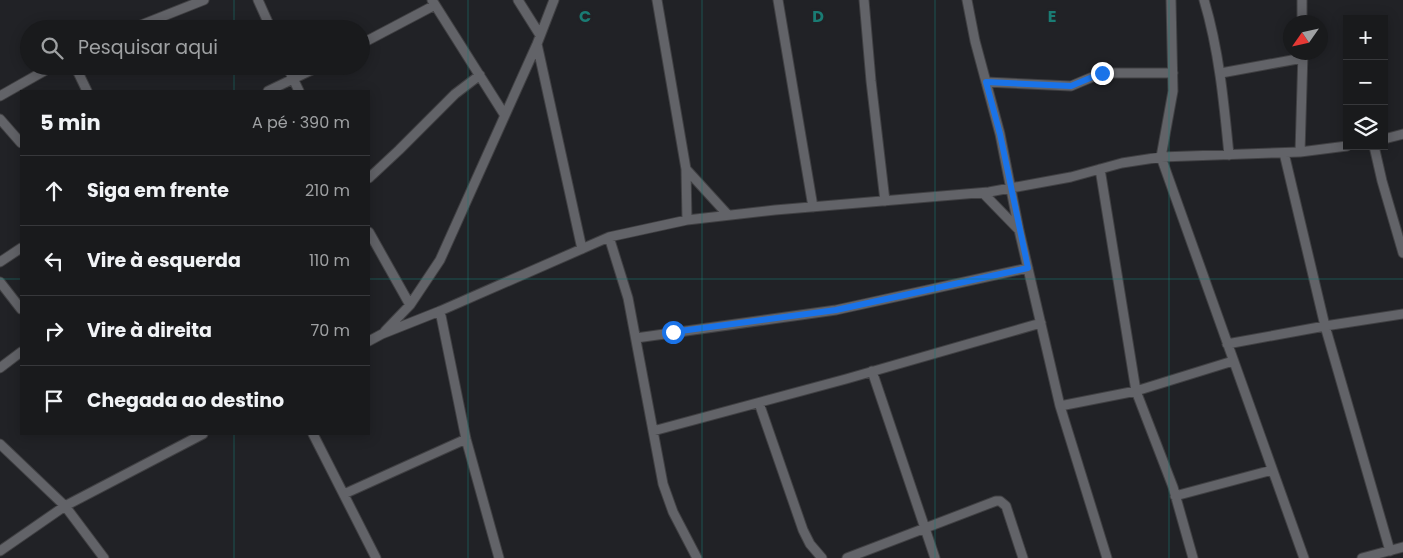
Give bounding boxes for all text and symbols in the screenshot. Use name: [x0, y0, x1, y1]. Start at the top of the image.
text: C: [579, 5, 591, 28]
text: D: [812, 5, 824, 28]
text: E: [1048, 5, 1056, 28]
north arrow: [1283, 15, 1328, 60]
map controls: [1343, 15, 1388, 150]
button: +: [1343, 15, 1388, 60]
search box: [20, 20, 370, 75]
icon: search: [38, 34, 66, 62]
text: Pesquisar aqui: [78, 34, 218, 61]
button: −: [1343, 60, 1388, 105]
route end: [1091, 62, 1114, 85]
button: layers: [1343, 105, 1388, 150]
text: 5 min: [40, 108, 101, 137]
text: A pé · 390 m: [252, 111, 350, 134]
icon: ahead: [40, 177, 68, 205]
text: Siga em frente: [87, 177, 229, 204]
text: 210 m: [305, 179, 350, 202]
icon: left: [40, 247, 68, 275]
text: Vire à esquerda: [87, 247, 241, 274]
text: 110 m: [309, 249, 350, 272]
icon: right: [40, 317, 68, 345]
text: Vire à direita: [87, 317, 212, 344]
text: 70 m: [310, 319, 350, 342]
route start: [662, 321, 685, 344]
icon: arrive: [40, 387, 68, 415]
text: Chegada ao destino: [87, 387, 284, 414]

